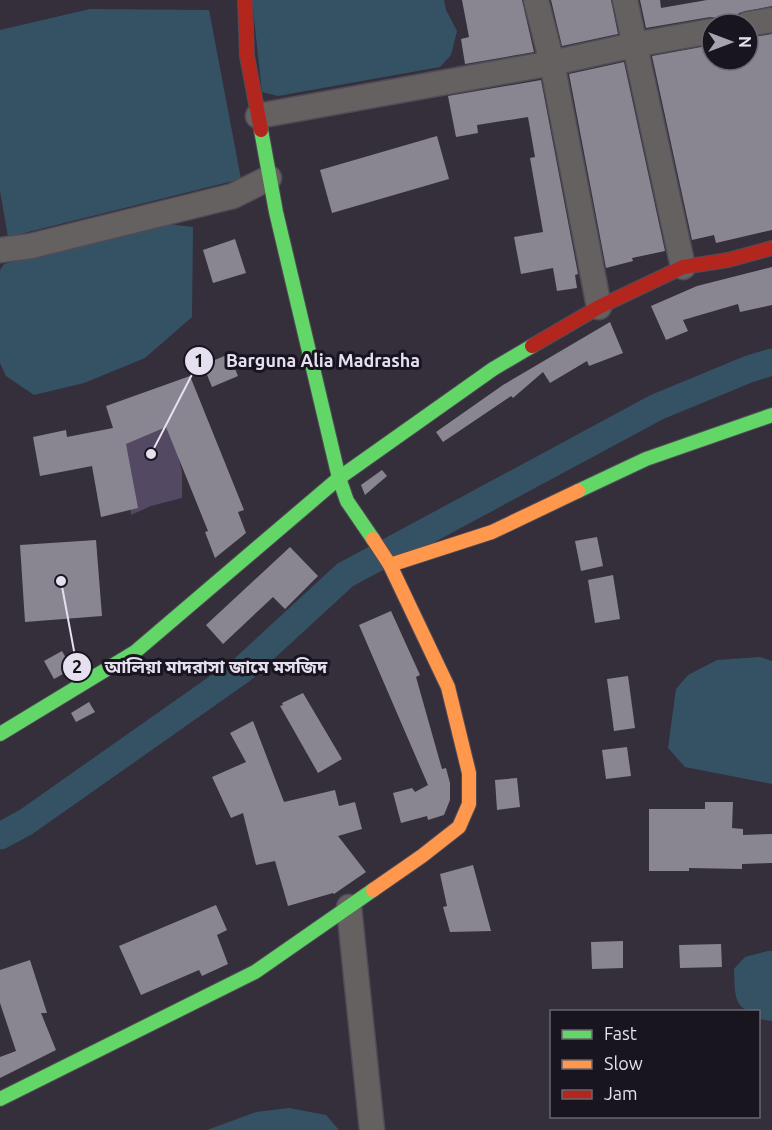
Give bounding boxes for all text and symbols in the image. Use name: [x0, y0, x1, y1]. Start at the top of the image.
north arrow: [700, 12, 760, 72]
text: N: [736, 36, 754, 48]
callout: Barguna Alia Madrasha: [184, 343, 432, 379]
text: 1: [194, 350, 204, 370]
text: Barguna Alia Madrasha: [226, 350, 420, 370]
callout: আলিয়া মাদরাসা জামে মসজিদ: [62, 649, 339, 685]
text: 2: [72, 656, 82, 676]
text: আলিয়া মাদরাসা জামে মসজিদ: [104, 656, 328, 676]
legend: [550, 1010, 760, 1118]
text: Fast: [604, 1023, 637, 1043]
text: Slow: [604, 1053, 643, 1073]
text: Jam: [604, 1083, 638, 1103]

